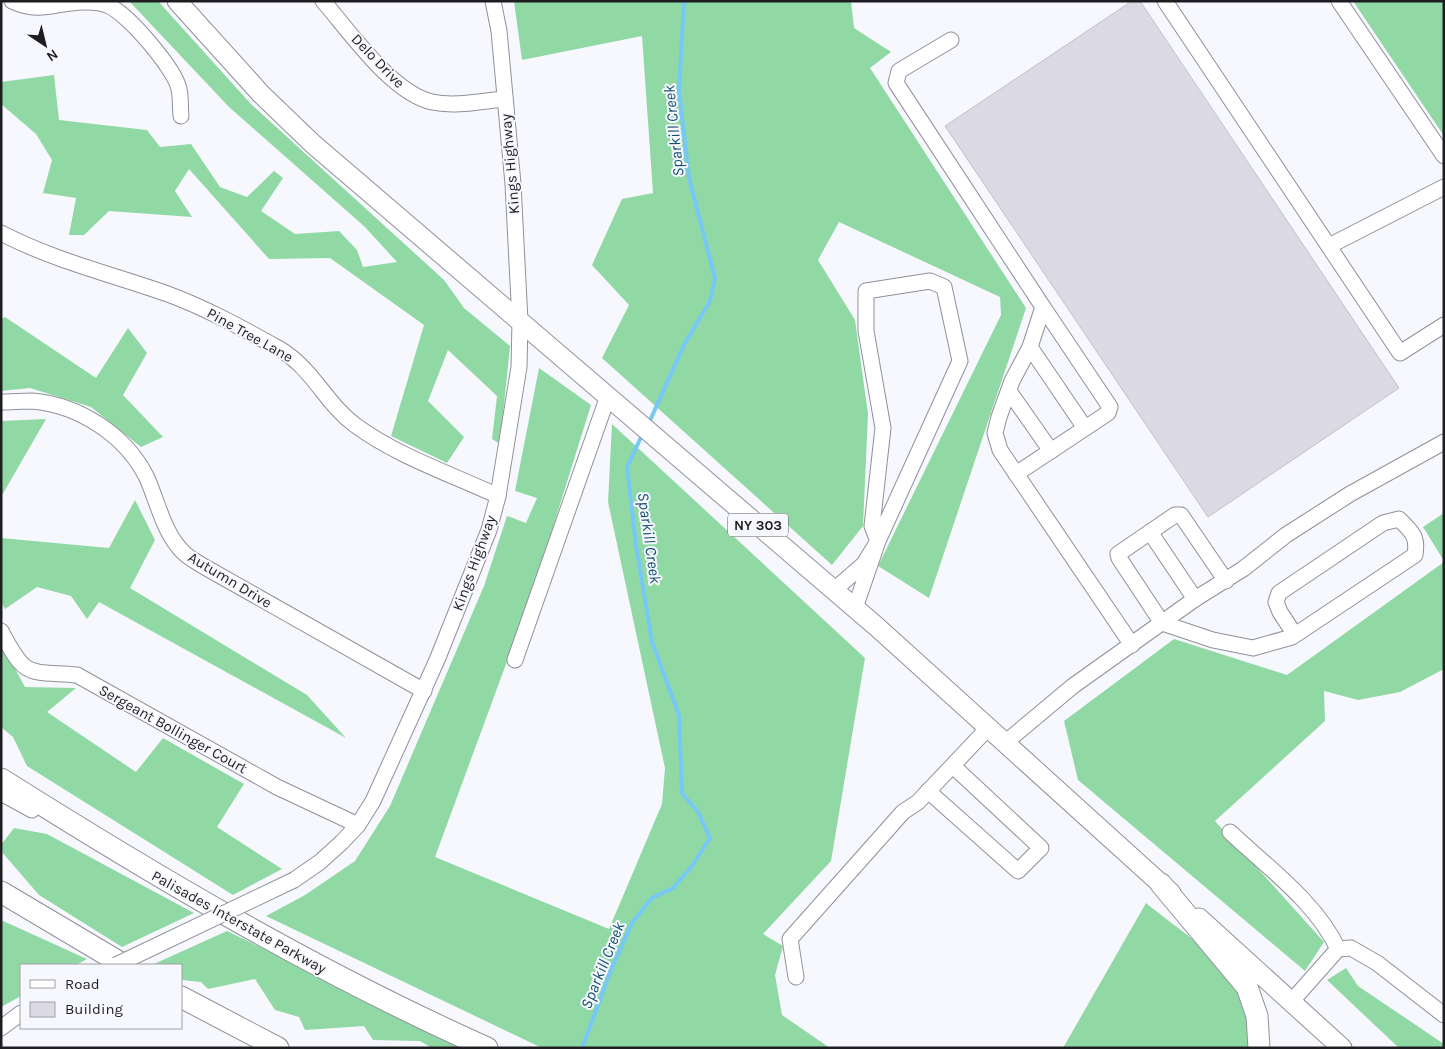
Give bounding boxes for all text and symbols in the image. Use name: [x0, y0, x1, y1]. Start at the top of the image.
north arrow: [20, 20, 70, 70]
street label: Delo Drive: [348, 30, 408, 92]
text: N: [43, 45, 61, 65]
water label: Sparkill Creek: [659, 83, 688, 178]
street label: Kings Highway: [497, 113, 523, 215]
street label: Pine Tree Lane: [204, 304, 296, 366]
water label: Sparkill Creek: [634, 491, 665, 586]
street label: Kings Highway: [448, 513, 500, 613]
road number: NY 303: [728, 514, 788, 536]
street label: Autumn Drive: [185, 548, 275, 612]
street label: Sergeant Bollinger Court: [96, 681, 251, 777]
street label: Palisades Interstate Parkway: [149, 866, 329, 978]
water label: Sparkill Creek: [576, 918, 629, 1011]
legend: [20, 964, 182, 1029]
text: Road: [65, 975, 100, 993]
text: Building: [65, 1000, 123, 1018]

